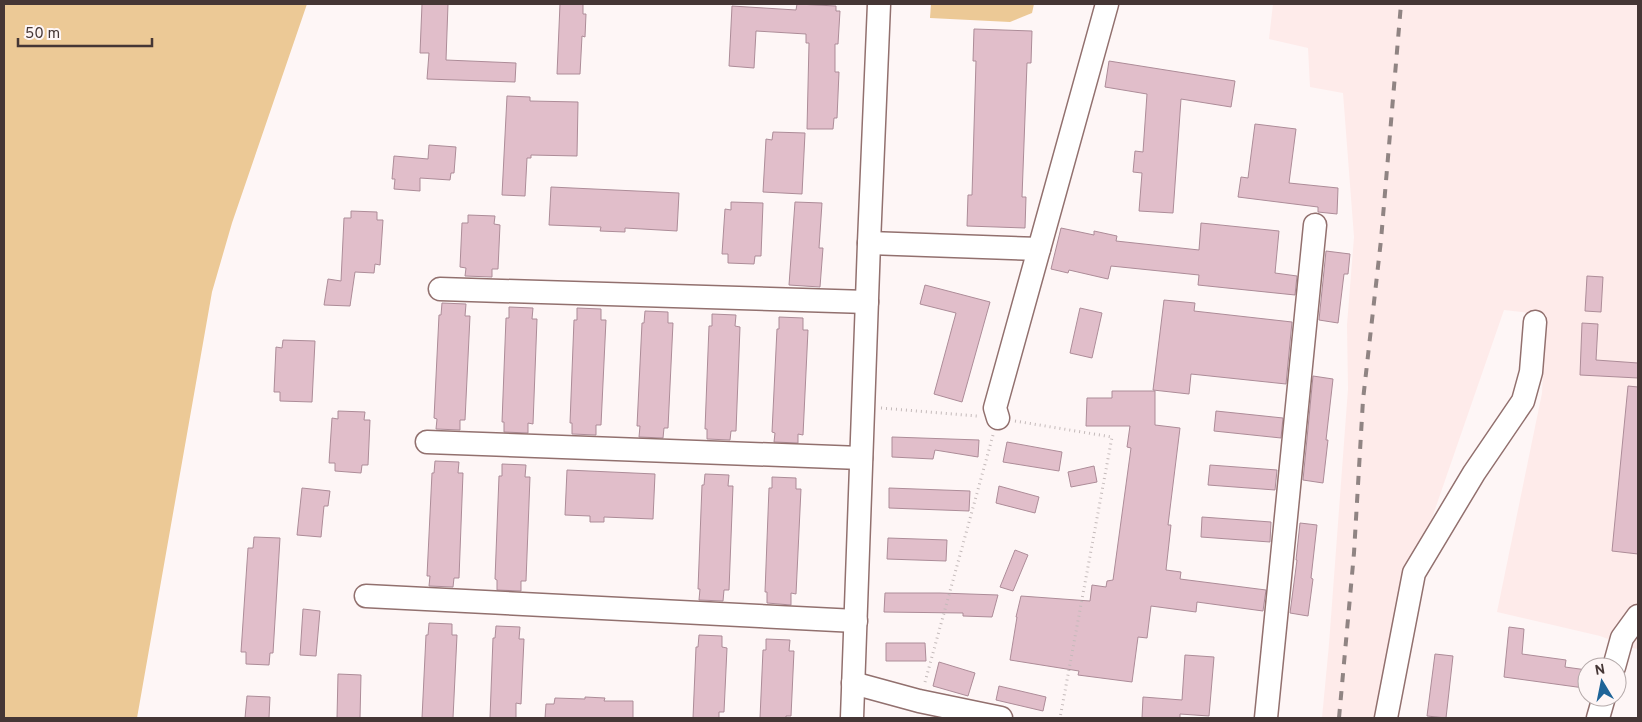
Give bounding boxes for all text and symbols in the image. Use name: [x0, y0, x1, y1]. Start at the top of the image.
scale bar: [18, 15, 151, 47]
text: 50 m: [25, 25, 60, 44]
north arrow: [1577, 657, 1627, 707]
text: N: [1594, 661, 1606, 680]

